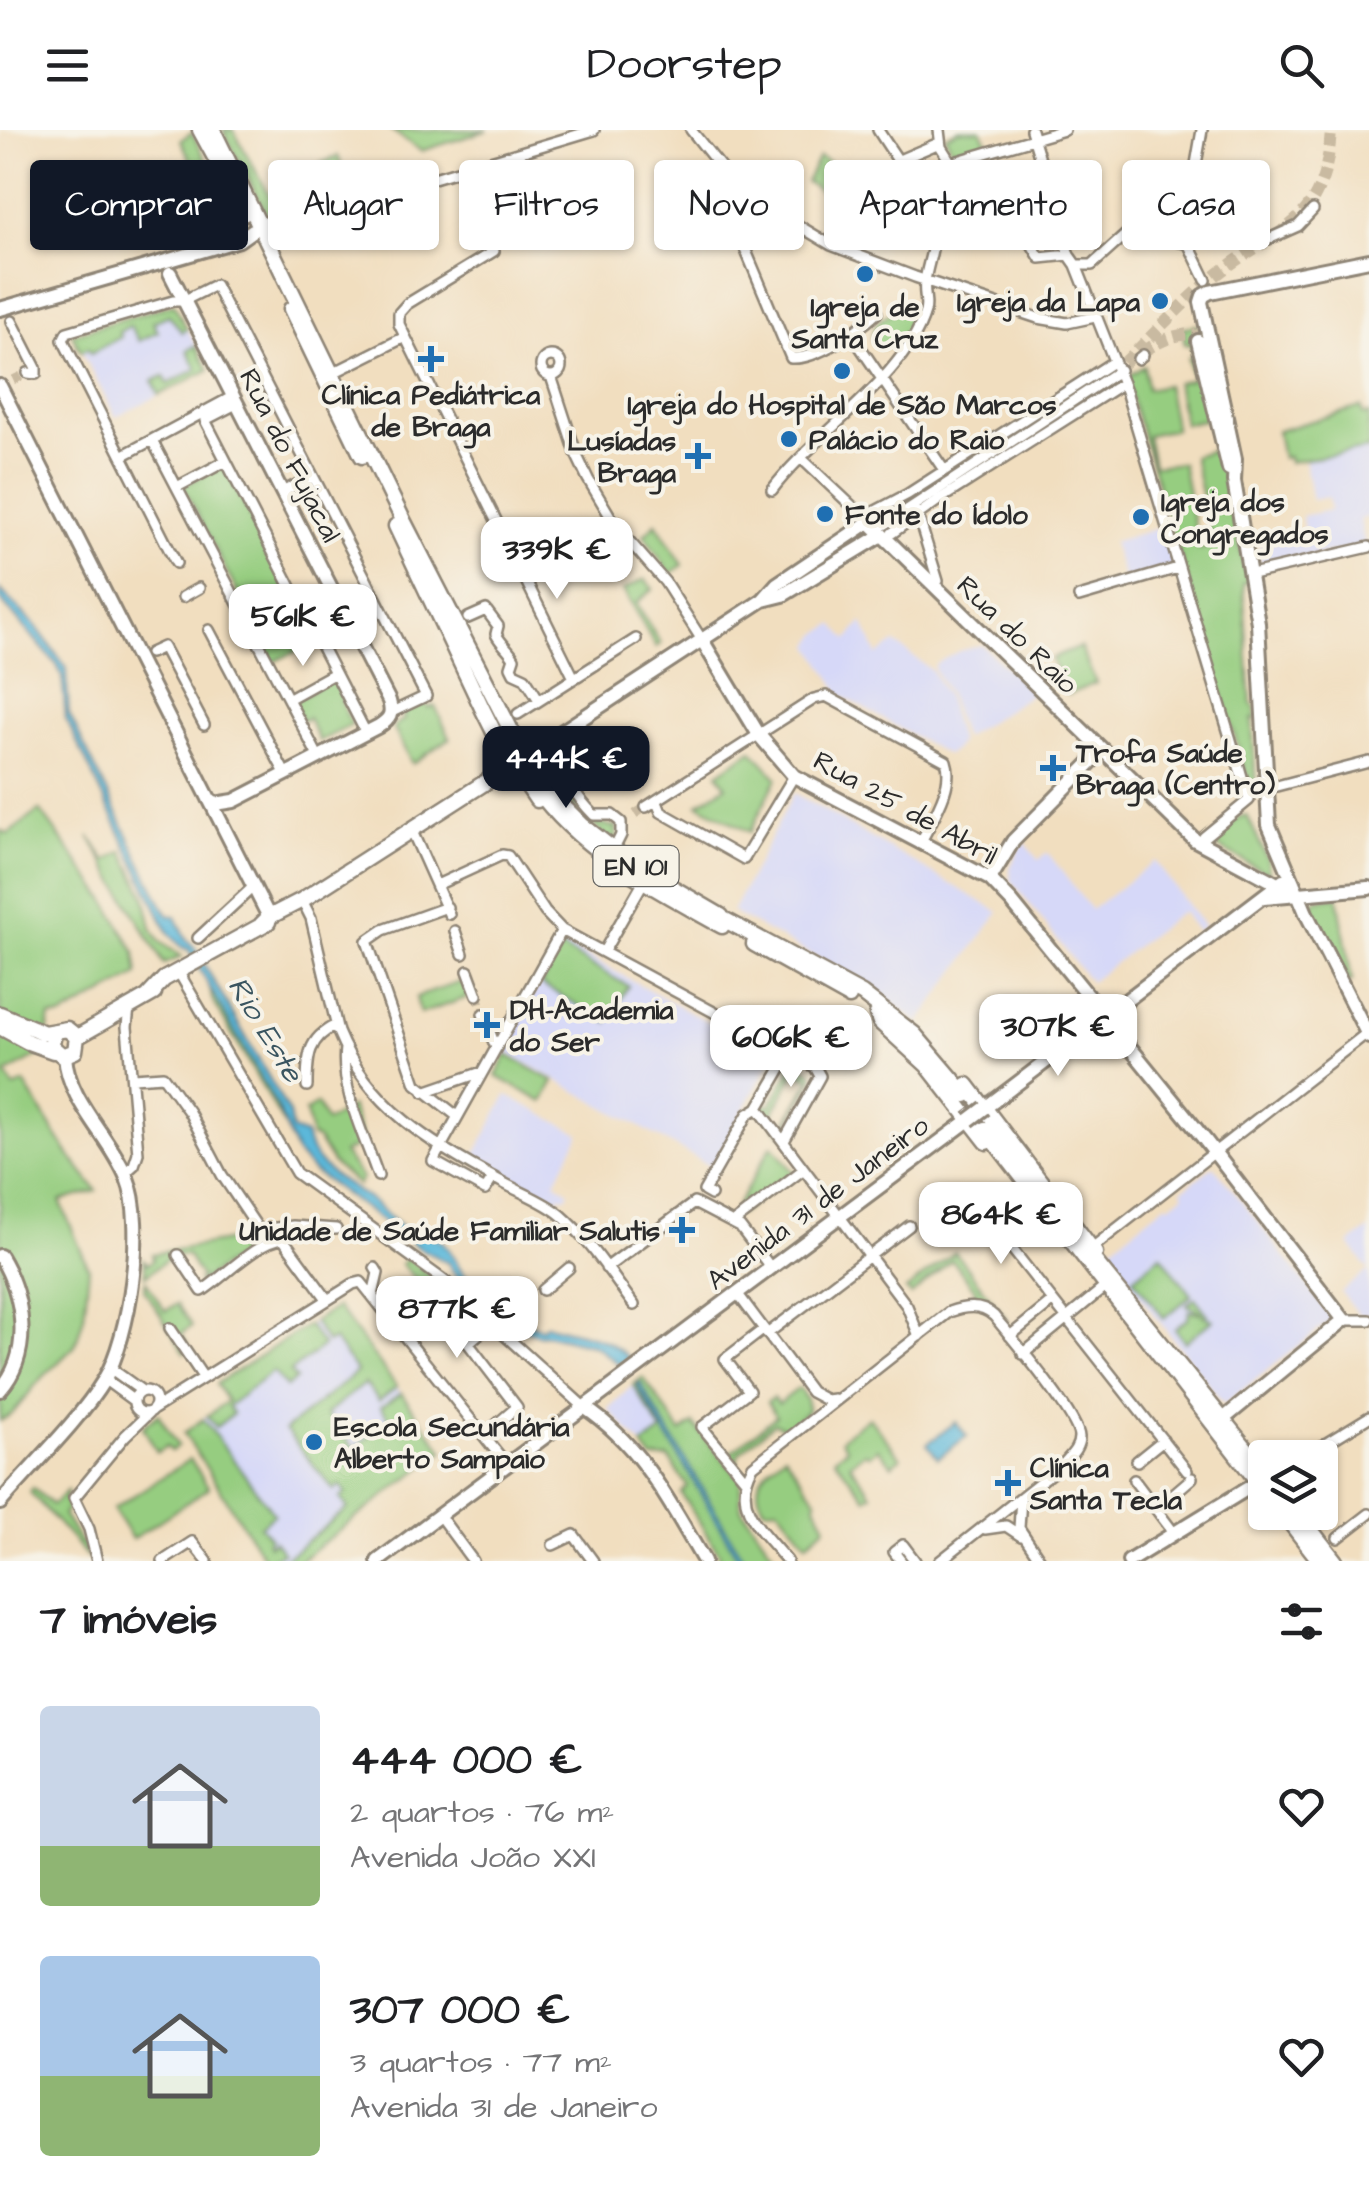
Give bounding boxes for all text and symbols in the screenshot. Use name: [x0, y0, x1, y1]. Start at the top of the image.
text: Doorstep: [587, 34, 782, 96]
icon: menu: [40, 38, 95, 93]
icon: search: [1274, 38, 1329, 93]
chip: Comprar: [30, 160, 248, 250]
chip: Alugar: [268, 160, 439, 250]
chip: Filtros: [459, 160, 634, 250]
chip: Novo: [654, 160, 804, 250]
chip: Apartamento: [824, 160, 1102, 250]
chip: Casa: [1122, 160, 1270, 250]
marker: Igreja de Santa Cruz: [854, 263, 876, 285]
place label: Igreja da Lapa: [957, 283, 1141, 324]
place label: Igreja de Santa Cruz: [791, 288, 939, 359]
marker: Igreja da Lapa: [1149, 290, 1171, 312]
marker: Clínica Pediátrica de Braga: [418, 346, 444, 372]
marker: Igreja do Hospital de São Marcos: [831, 360, 853, 382]
street label: Rua do Fujacal: [229, 362, 350, 549]
place label: Clínica Pediátrica de Braga: [322, 376, 541, 449]
place label: Igreja do Hospital de São Marcos: [627, 386, 1057, 427]
place label: Palácio do Raio: [809, 421, 1004, 460]
place label: Lusíadas Braga: [567, 422, 677, 495]
marker: Palácio do Raio: [778, 428, 800, 450]
marker: Lusíadas Braga: [685, 443, 711, 469]
place label: Igreja dos Congregados: [1161, 483, 1328, 556]
place label: Fonte do Ídolo: [845, 496, 1028, 535]
marker: Fonte do Ídolo: [814, 503, 836, 525]
marker: Igreja dos Congregados: [1130, 506, 1152, 528]
pin: 339K €: [476, 517, 638, 602]
text: 339K €: [503, 527, 611, 572]
street label: Rua do Raio: [948, 567, 1086, 703]
pin: 561K €: [222, 584, 384, 669]
text: 561K €: [251, 594, 355, 639]
pin: 444K €: [485, 726, 647, 811]
place label: Trofa Saúde Braga (Centro): [1075, 734, 1275, 807]
text: 444K €: [505, 736, 627, 781]
street label: Rua 25 de Abril: [806, 742, 1004, 875]
marker: Trofa Saúde Braga (Centro): [1040, 755, 1066, 781]
road number: EN 101: [594, 846, 678, 886]
water label: Rio Este: [217, 969, 314, 1092]
place label: DH-Academia do Ser: [509, 991, 674, 1062]
pin: 307K €: [977, 994, 1139, 1079]
text: 307K €: [1001, 1004, 1115, 1049]
pin: 606K €: [710, 1005, 872, 1090]
marker: DH-Academia do Ser: [474, 1012, 500, 1038]
text: 606K €: [732, 1015, 850, 1060]
street label: Avenida 31 de Janeiro: [699, 1107, 937, 1300]
pin: 864K €: [920, 1182, 1082, 1267]
text: 864K €: [941, 1192, 1061, 1237]
place label: Unidade de Saúde Familiar Salutis: [239, 1212, 660, 1251]
marker: Unidade de Saúde Familiar Salutis: [669, 1217, 695, 1243]
pin: 877K €: [376, 1276, 538, 1361]
text: 877K €: [398, 1286, 516, 1331]
place label: Escola Secundária Alberto Sampaio: [334, 1408, 570, 1480]
marker: Escola Secundária Alberto Sampaio: [303, 1431, 325, 1453]
map controls: [1248, 1440, 1338, 1530]
button: layers: [1248, 1440, 1338, 1530]
place label: Clínica Santa Tecla: [1029, 1449, 1183, 1520]
marker: Clínica Santa Tecla: [995, 1470, 1021, 1496]
text: 7 imóveis: [40, 1592, 217, 1650]
icon: filters: [1274, 1594, 1329, 1649]
text: 444 000 €: [350, 1732, 582, 1790]
icon: home: [120, 1746, 240, 1866]
icon: heart: [1274, 1779, 1329, 1834]
text: 2 quartos · 76 m²: [350, 1790, 614, 1835]
text: Avenida João XXI: [350, 1835, 596, 1880]
text: 307 000 €: [350, 1982, 570, 2040]
icon: home: [120, 1996, 240, 2116]
icon: heart: [1274, 2029, 1329, 2084]
text: 3 quartos · 77 m²: [350, 2040, 612, 2085]
text: Avenida 31 de Janeiro: [350, 2085, 658, 2130]

